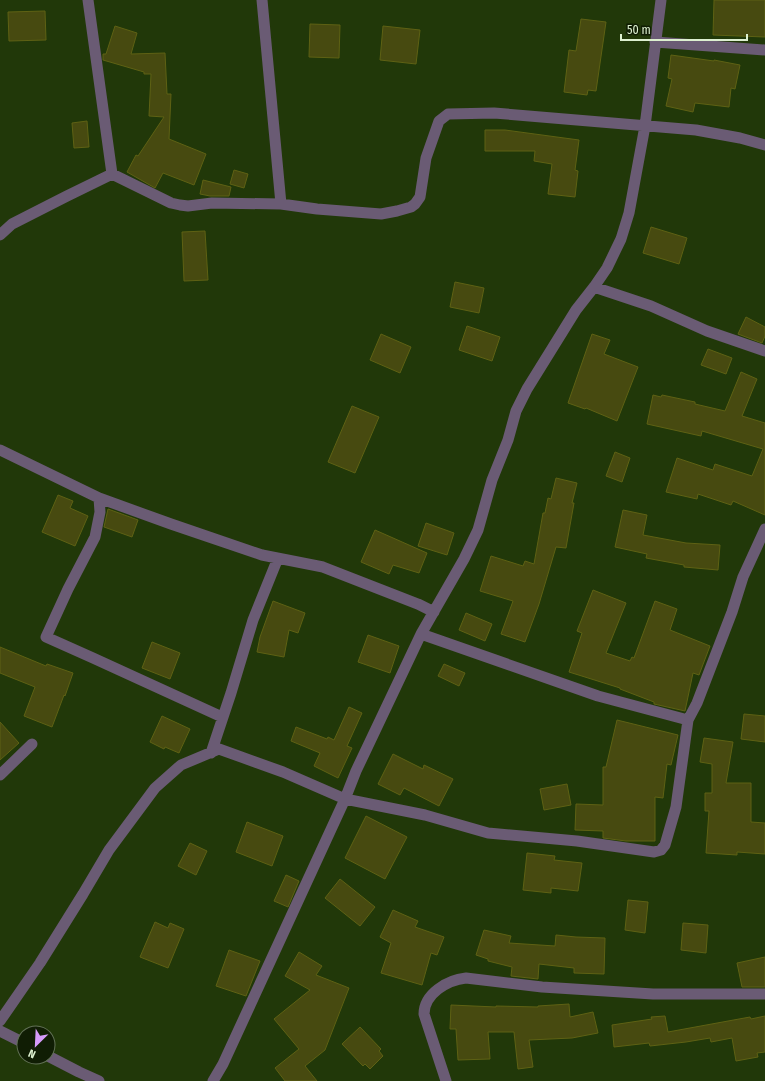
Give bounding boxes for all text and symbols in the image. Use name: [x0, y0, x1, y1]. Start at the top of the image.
scale bar: [621, 16, 747, 42]
text: 50 m: [627, 23, 651, 37]
north arrow: [16, 1025, 56, 1065]
text: N: [26, 1046, 38, 1061]

